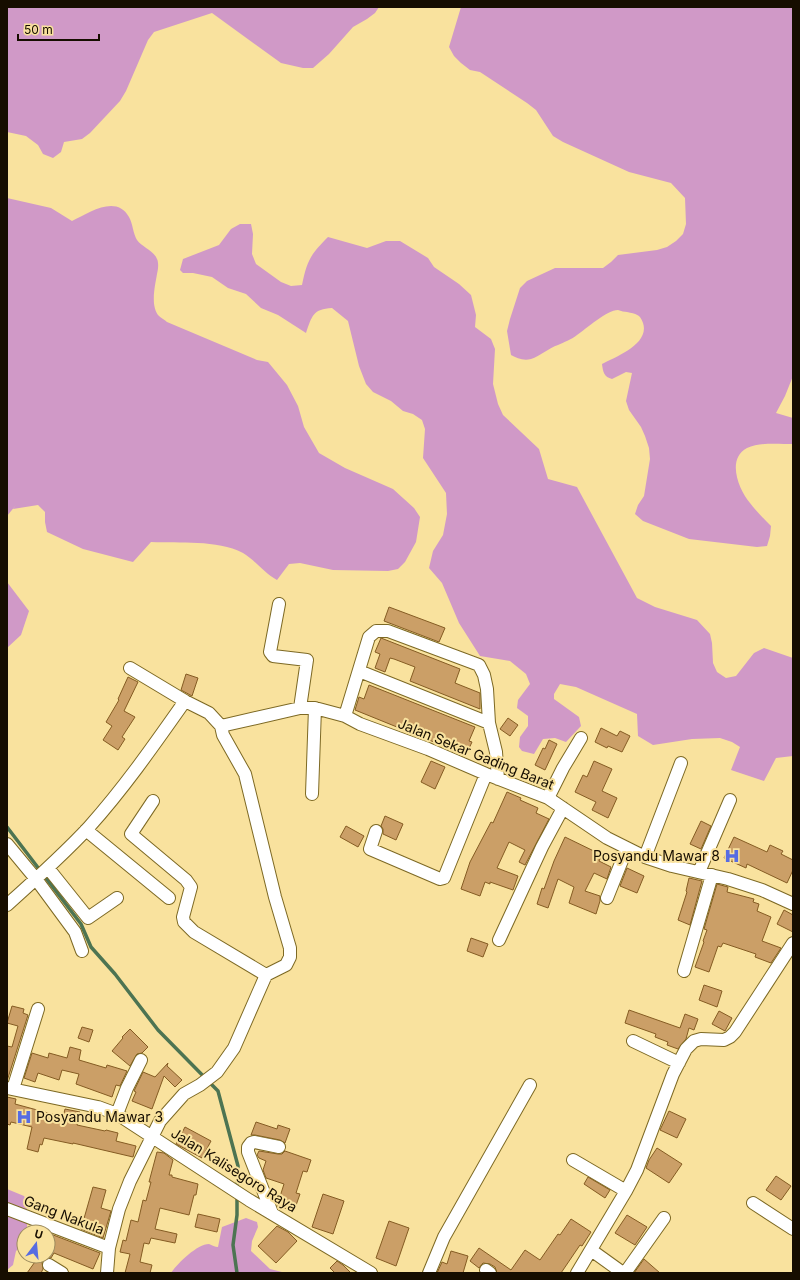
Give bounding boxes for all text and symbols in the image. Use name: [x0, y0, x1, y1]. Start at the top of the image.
scale bar: [18, 16, 99, 42]
text: 50 m: [24, 22, 53, 37]
street label: Jalan Sekar Gading Barat: [396, 714, 557, 793]
place label: Posyandu Mawar 8: [593, 847, 720, 864]
hospital icon: Posyandu Mawar 8: [723, 847, 741, 865]
hospital icon: Posyandu Mawar 3: [15, 1108, 33, 1126]
place label: Posyandu Mawar 3: [36, 1108, 163, 1125]
street label: Jalan Kalisegoro Raya: [168, 1124, 300, 1215]
street label: Gang Nakula: [22, 1191, 107, 1238]
north arrow: [16, 1224, 56, 1264]
text: U: [33, 1227, 45, 1242]

